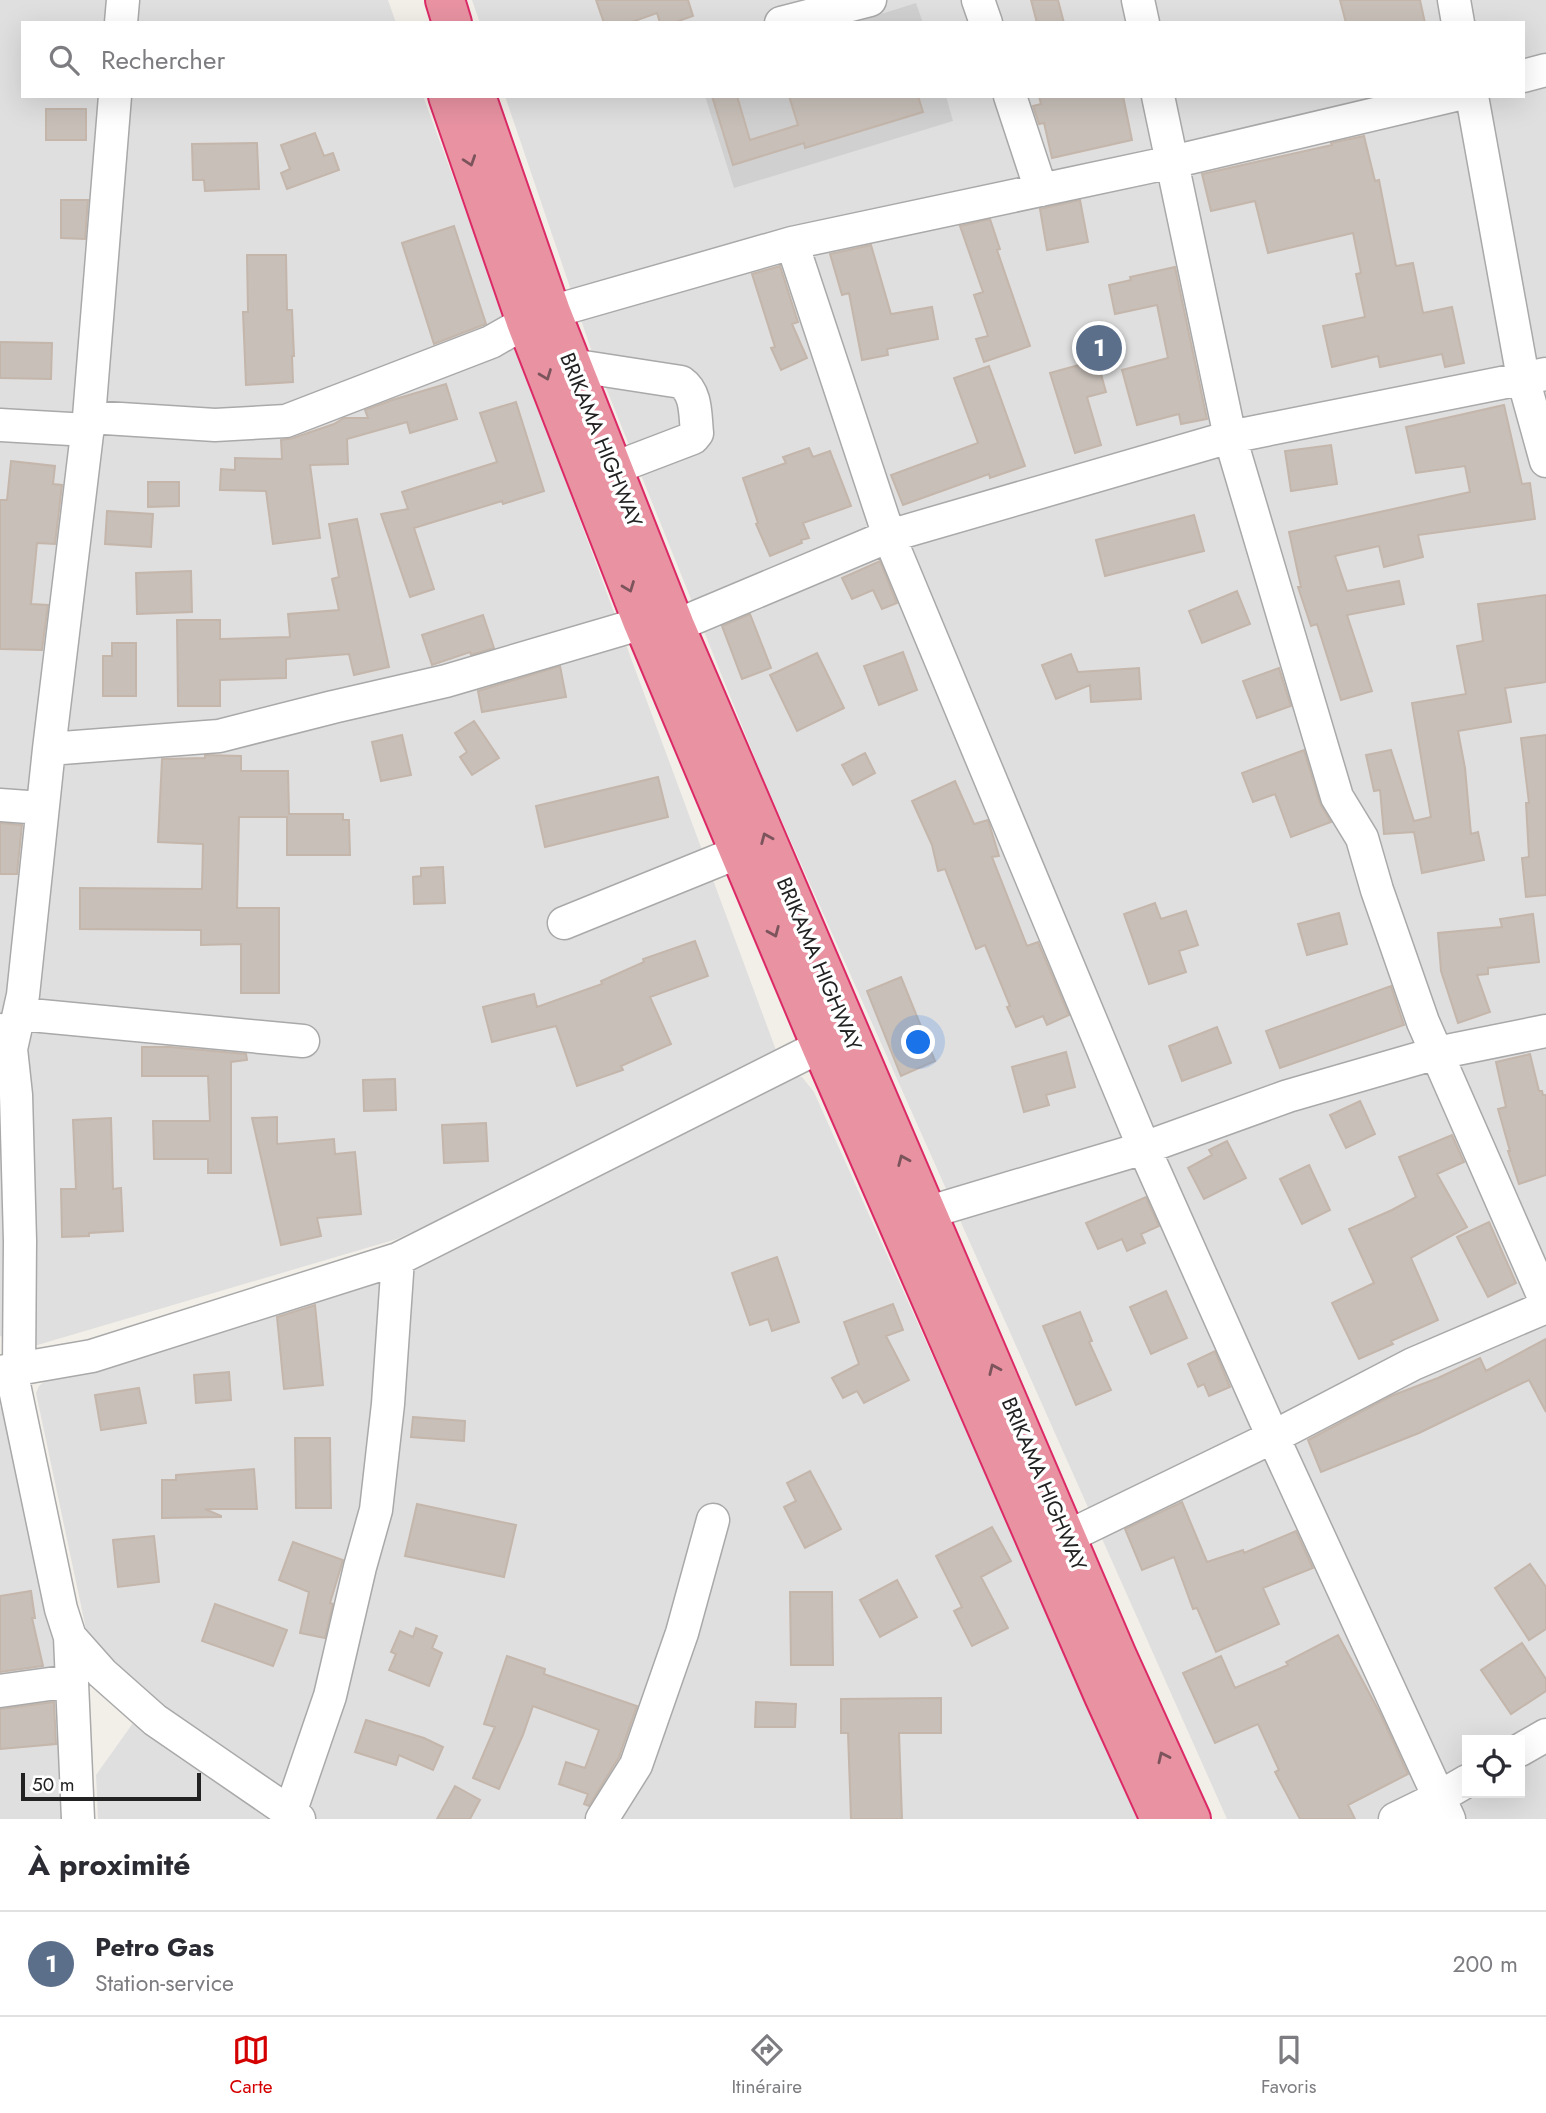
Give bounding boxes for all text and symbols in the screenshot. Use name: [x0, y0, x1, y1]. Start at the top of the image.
search box: [21, 21, 1525, 98]
icon: search: [45, 41, 83, 79]
text: Rechercher: [101, 41, 225, 79]
one-way arrow: [462, 154, 476, 166]
pin: 1: [1076, 322, 1122, 374]
street label: BRIKAMA HIGHWAY: [552, 348, 650, 532]
one-way arrow: [538, 369, 552, 381]
one-way arrow: [620, 581, 634, 593]
one-way arrow: [760, 833, 774, 845]
street label: BRIKAMA HIGHWAY: [769, 873, 869, 1056]
one-way arrow: [765, 926, 779, 938]
your location: [901, 1025, 935, 1059]
one-way arrow: [898, 1155, 912, 1167]
one-way arrow: [988, 1363, 1002, 1376]
street label: BRIKAMA HIGHWAY: [994, 1393, 1094, 1576]
map controls: [1462, 1735, 1525, 1798]
button: locate: [1462, 1735, 1525, 1798]
one-way arrow: [1157, 1752, 1171, 1764]
scale bar: [21, 1770, 201, 1802]
text: 50 m: [32, 1771, 75, 1798]
text: À proximité: [28, 1843, 191, 1886]
text: Petro Gas: [95, 1928, 214, 1966]
text: 1: [45, 1947, 57, 1981]
text: 200 m: [1452, 1947, 1518, 1981]
text: Station-service: [95, 1966, 234, 2000]
tab: Carte: [229, 2031, 273, 2100]
tab: Itinéraire: [731, 2031, 802, 2100]
tab: Favoris: [1261, 2031, 1316, 2100]

